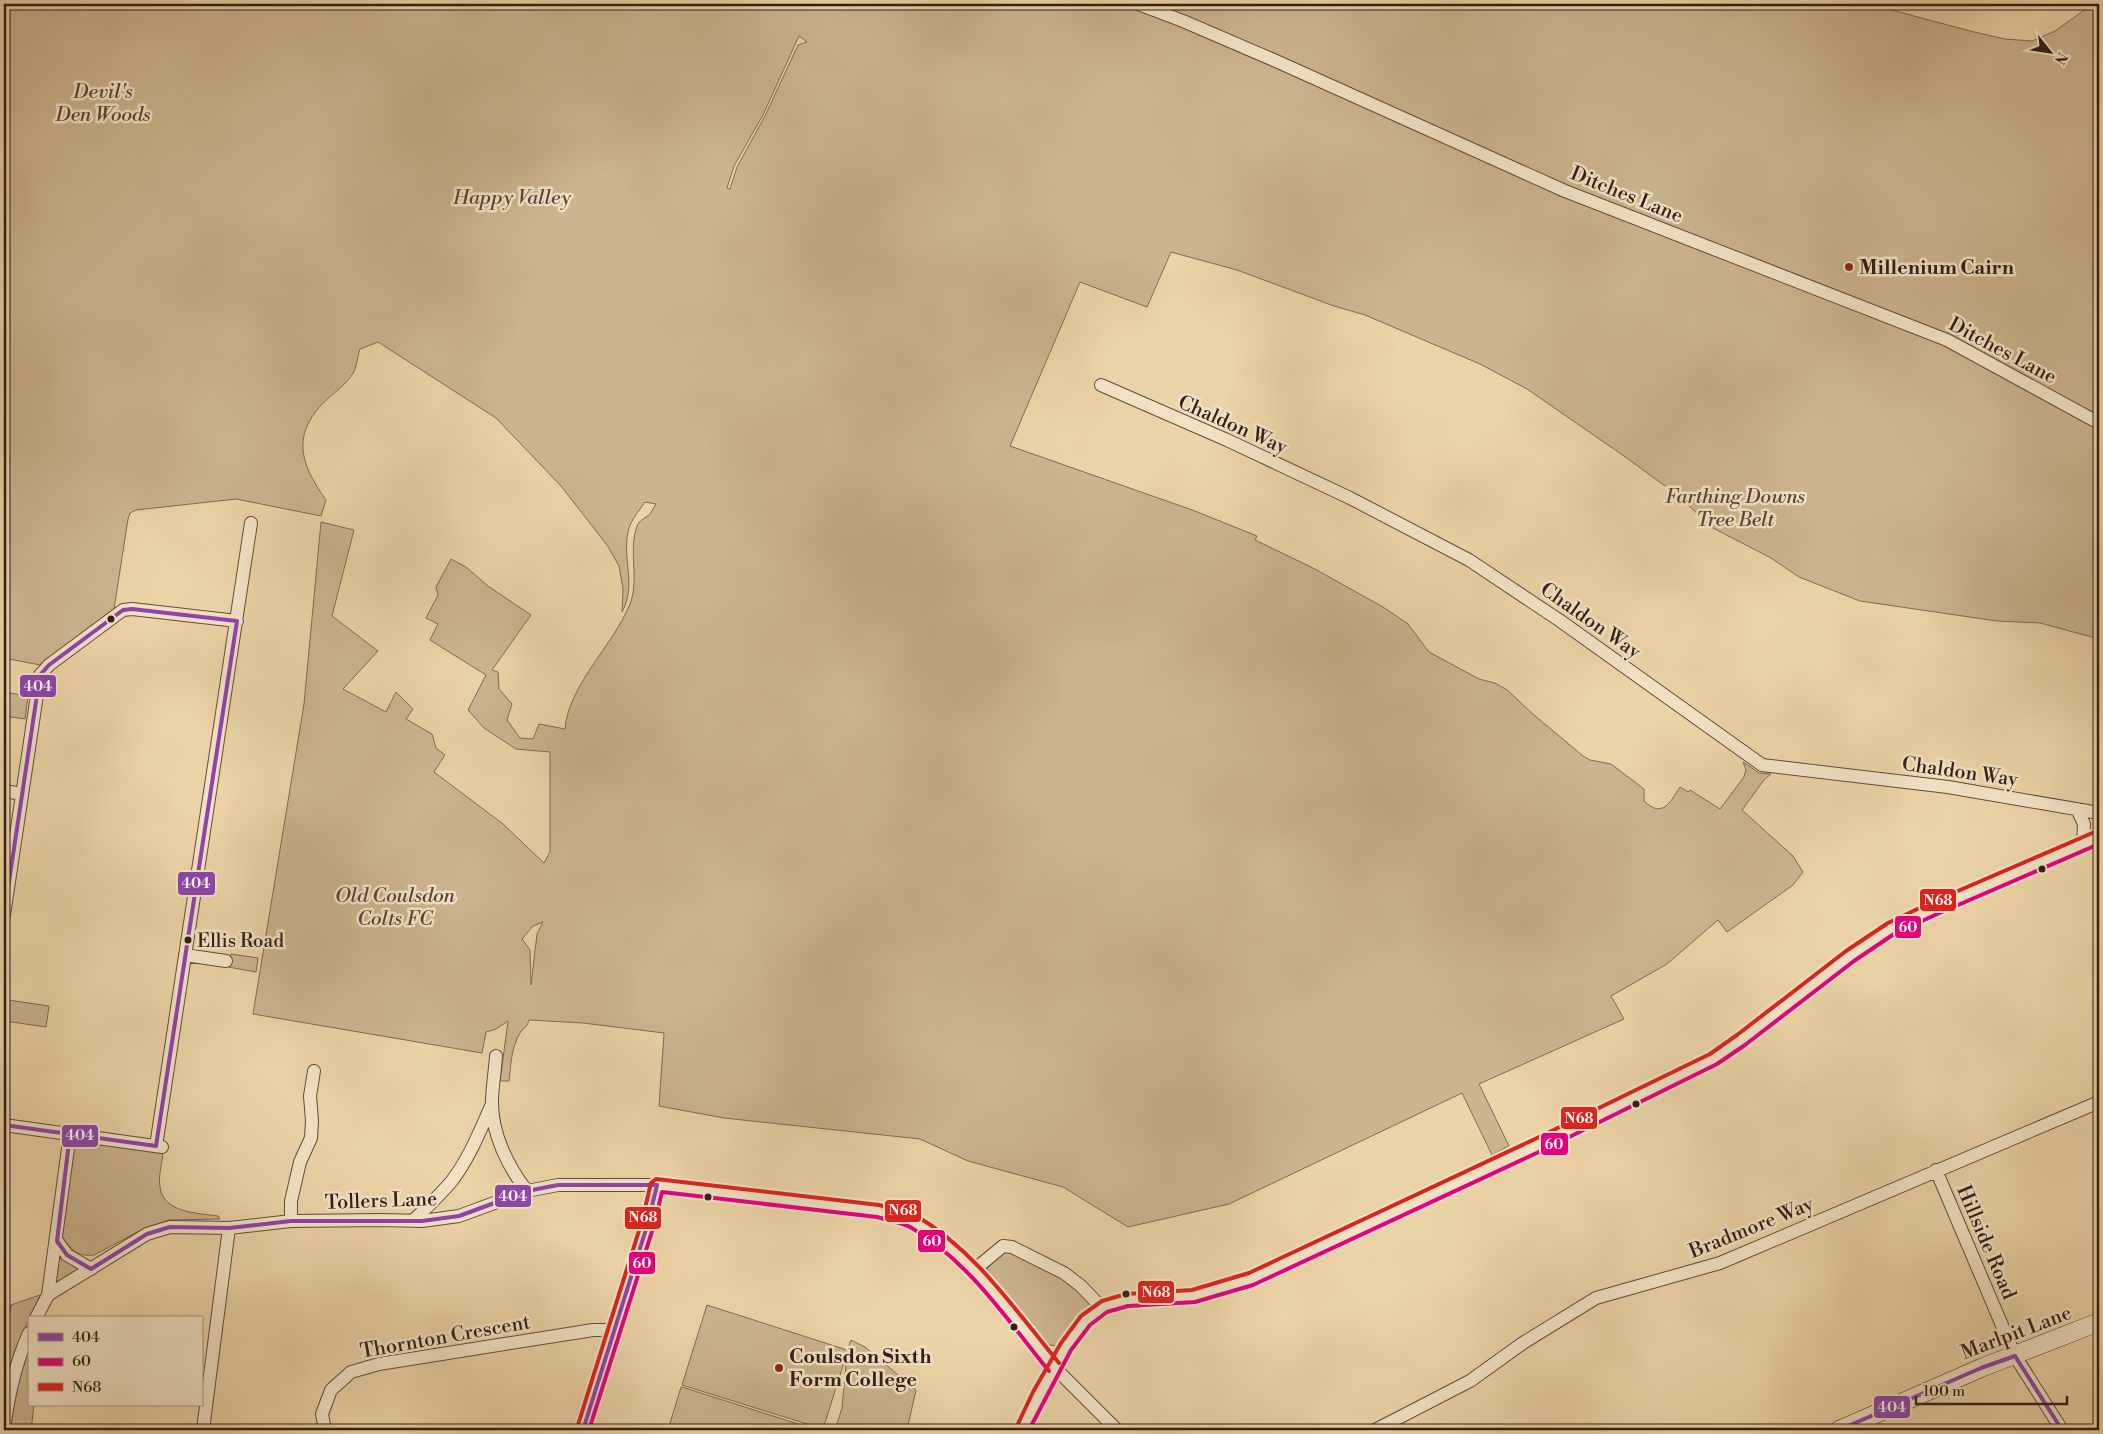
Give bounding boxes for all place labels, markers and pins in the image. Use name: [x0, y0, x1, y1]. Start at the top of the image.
place label: Millenium Cairn: [1859, 256, 2015, 281]
marker: Millenium Cairn: [1843, 261, 1855, 273]
unlabelled marker: [106, 614, 116, 624]
unlabelled marker: [2037, 864, 2047, 874]
place label: Ellis Road: [197, 929, 284, 953]
marker: Ellis Road: [183, 935, 193, 945]
unlabelled marker: [1631, 1099, 1641, 1109]
unlabelled marker: [703, 1192, 713, 1202]
unlabelled marker: [1121, 1289, 1131, 1299]
unlabelled marker: [1009, 1322, 1019, 1332]
place label: Coulsdon Sixth Form College: [789, 1345, 932, 1393]
marker: Coulsdon Sixth Form College: [773, 1362, 785, 1374]

